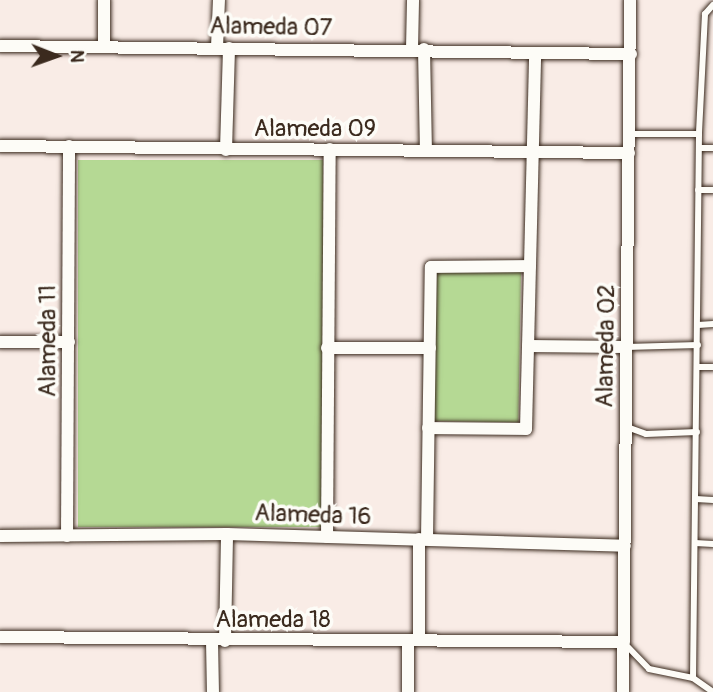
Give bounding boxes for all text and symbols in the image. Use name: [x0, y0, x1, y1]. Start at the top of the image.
street label: Alameda 07: [209, 12, 333, 42]
north arrow: [21, 21, 91, 91]
text: N: [65, 50, 89, 63]
street label: Alameda 09: [254, 115, 376, 143]
street label: Alameda 02: [591, 284, 621, 408]
street label: Alameda 11: [34, 285, 62, 397]
street label: Alameda 16: [254, 499, 372, 531]
street label: Alameda 18: [215, 606, 331, 634]

